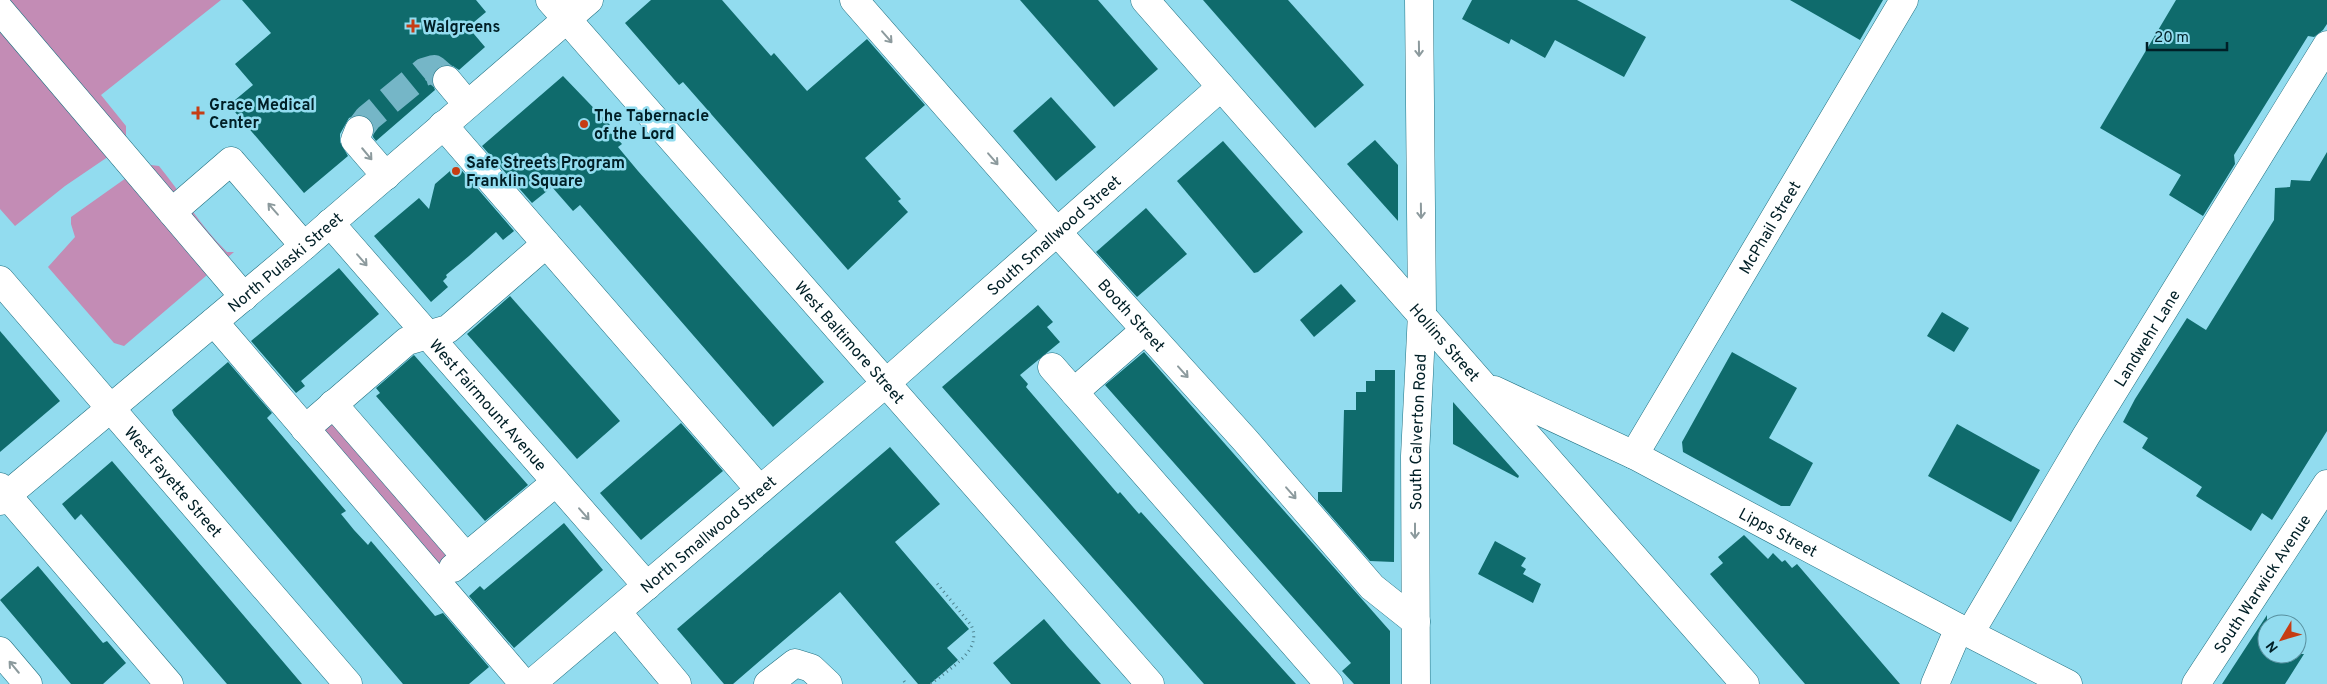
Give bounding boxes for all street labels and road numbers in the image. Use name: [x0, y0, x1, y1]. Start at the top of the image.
street label: South Smallwood Street: [984, 172, 1126, 301]
street label: McPhail Street: [1736, 178, 1806, 278]
street label: North Pulaski Street: [224, 209, 348, 318]
street label: Booth Street: [1092, 276, 1168, 357]
street label: West Baltimore Street: [789, 278, 908, 409]
street label: Landwehr Lane: [2111, 287, 2186, 391]
street label: Hollins Street: [1404, 300, 1483, 386]
street label: West Fairmount Avenue: [424, 336, 550, 476]
street label: South Calverton Road: [1407, 353, 1432, 510]
street label: West Fayette Street: [119, 423, 225, 542]
street label: North Smallwood Street: [637, 472, 781, 599]
street label: Lipps Street: [1735, 505, 1820, 563]
street label: South Warwick Avenue: [2211, 511, 2316, 658]

